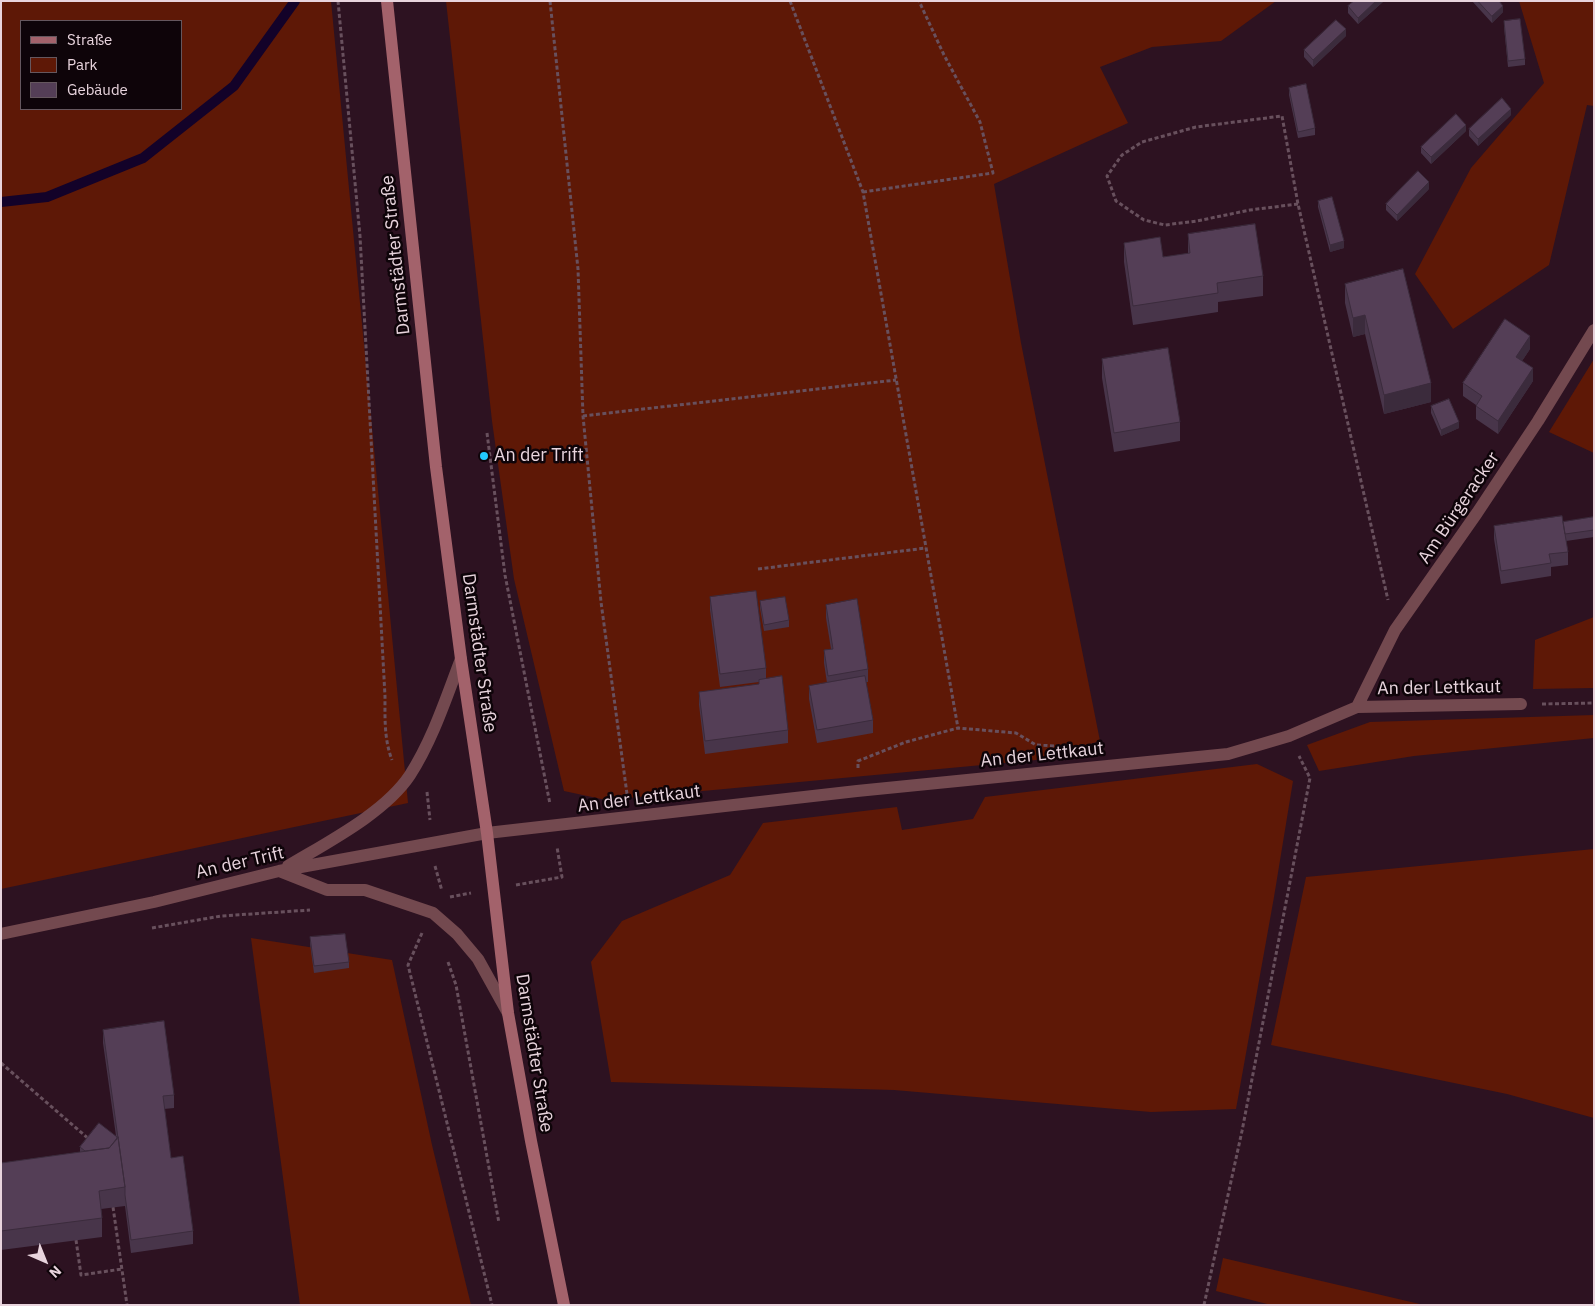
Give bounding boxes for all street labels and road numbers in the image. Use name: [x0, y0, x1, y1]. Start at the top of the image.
street label: Darmstädter Straße: [377, 174, 415, 336]
street label: Am Bürgeracker: [1414, 448, 1504, 568]
street label: Darmstädter Straße: [457, 572, 501, 734]
street label: An der Lettkaut: [1377, 676, 1501, 700]
street label: An der Lettkaut: [979, 738, 1105, 772]
street label: An der Lettkaut: [576, 781, 702, 817]
street label: An der Trift: [194, 842, 286, 884]
street label: Darmstädter Straße: [511, 972, 557, 1134]

